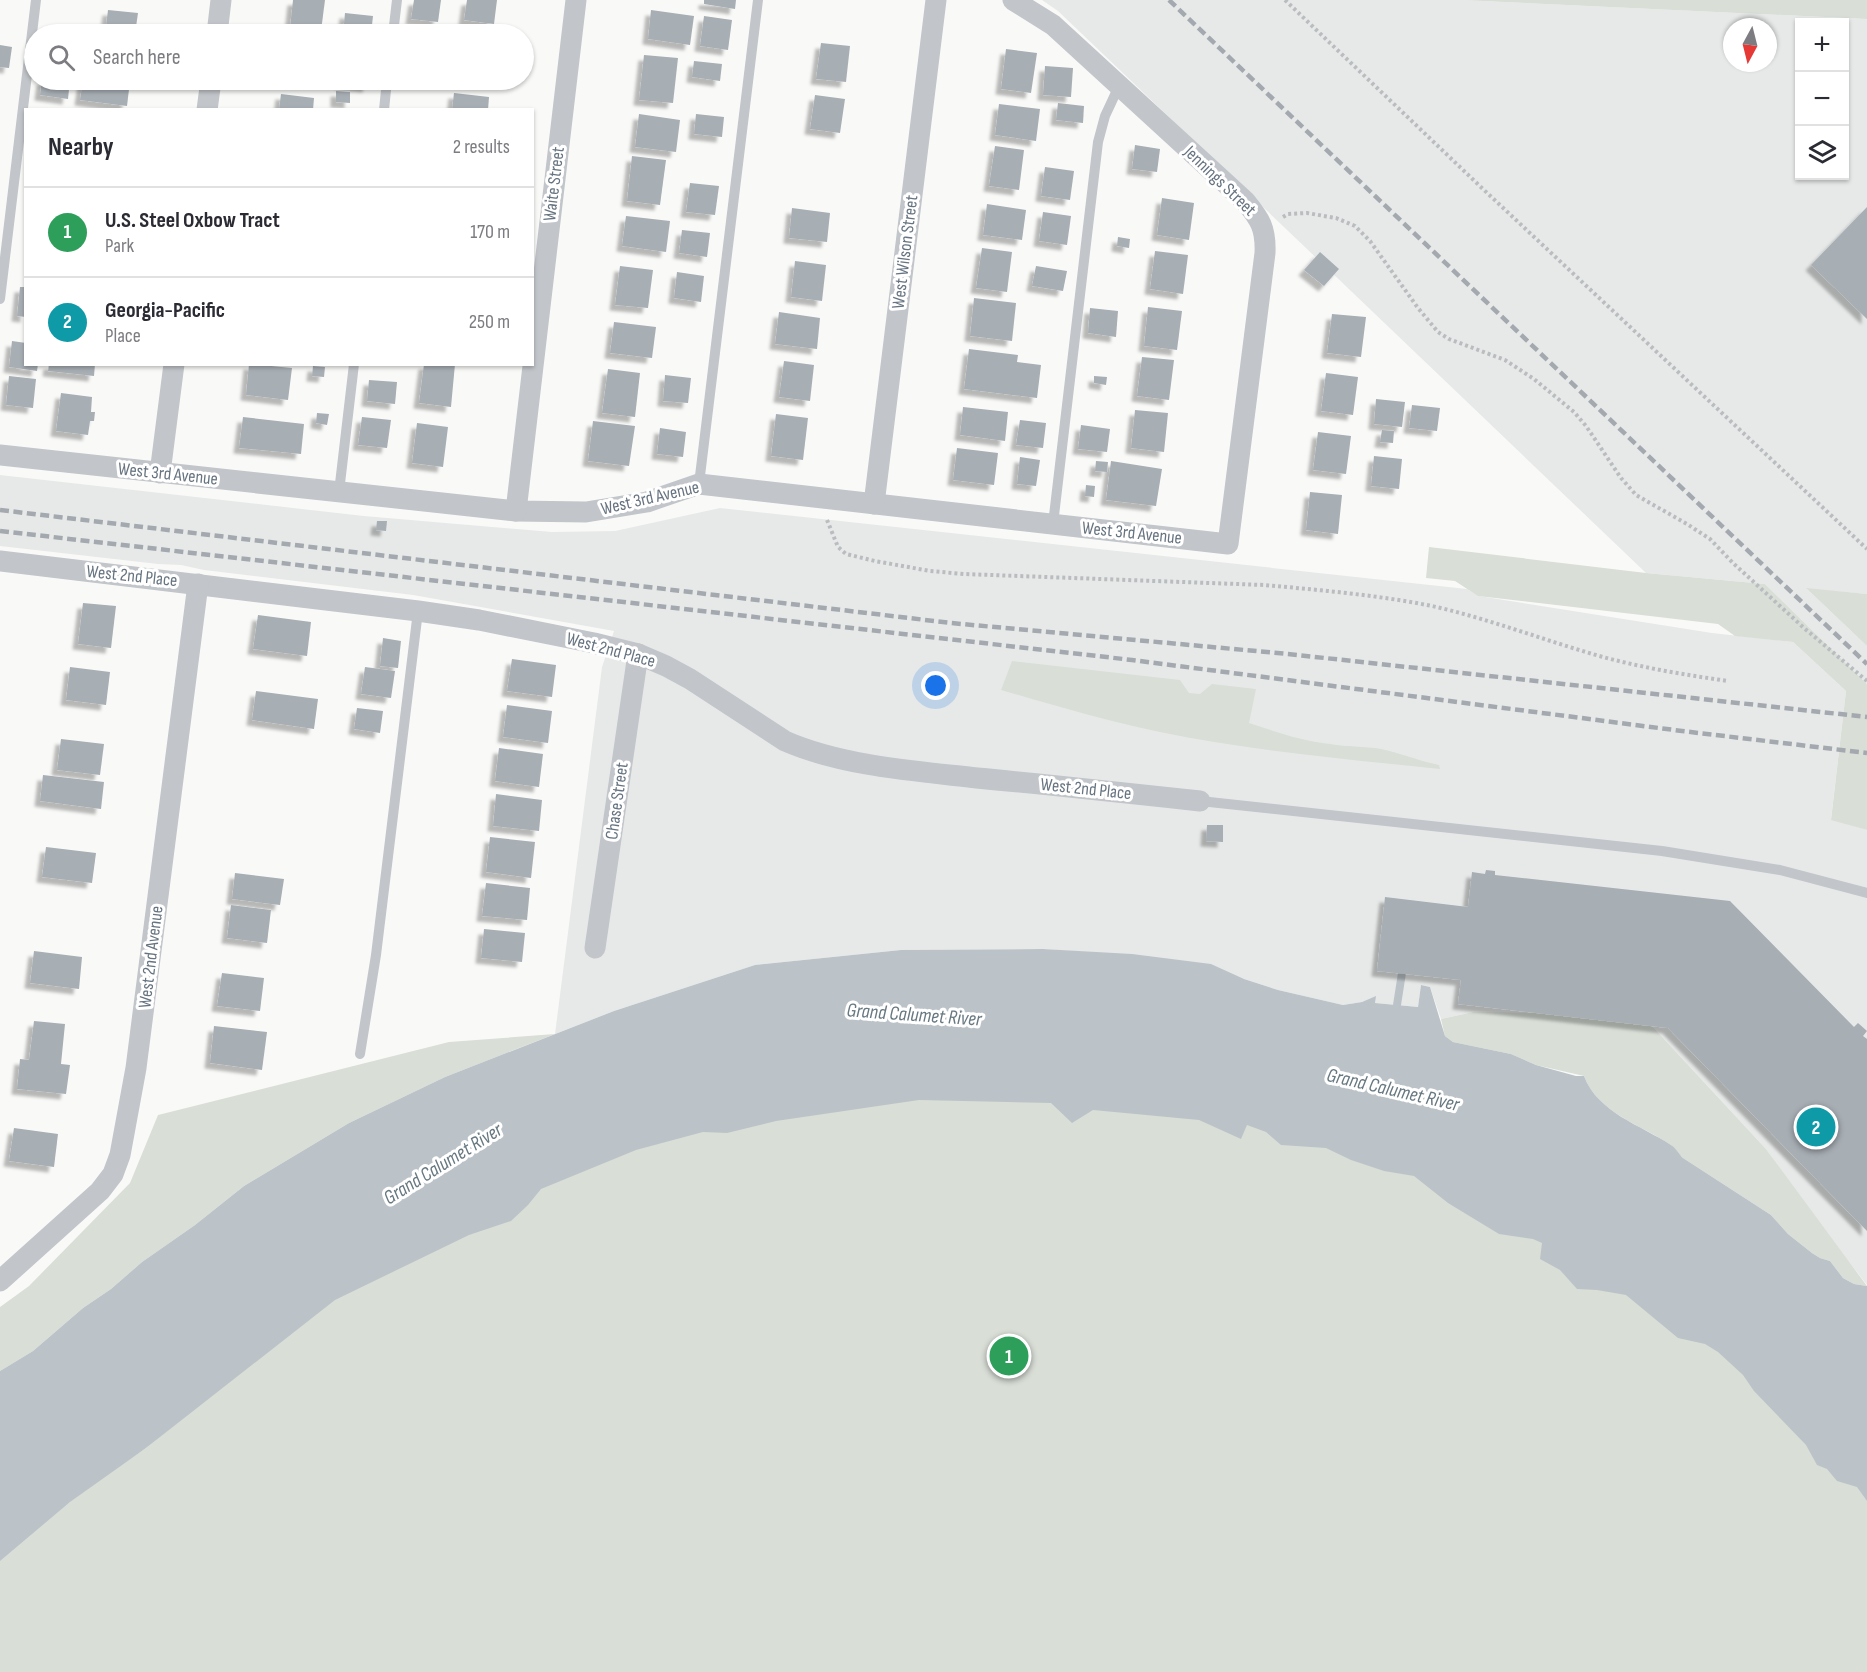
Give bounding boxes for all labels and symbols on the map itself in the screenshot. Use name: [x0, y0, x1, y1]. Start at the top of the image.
north arrow: [1723, 18, 1777, 72]
street label: Jennings Street: [1179, 141, 1261, 221]
street label: Waite Street: [539, 145, 569, 222]
street label: West Wilson Street: [888, 193, 922, 310]
street label: West 3rd Avenue: [117, 458, 219, 490]
street label: West 3rd Avenue: [599, 476, 701, 520]
street label: West 3rd Avenue: [1081, 517, 1183, 549]
street label: West 2nd Place: [86, 561, 178, 591]
street label: West 2nd Place: [564, 628, 658, 672]
your location: [921, 671, 950, 700]
street label: Chase Street: [601, 760, 633, 841]
street label: West 2nd Place: [1040, 774, 1132, 804]
street label: West 2nd Avenue: [134, 905, 168, 1009]
water label: Grand Calumet River: [846, 998, 984, 1032]
water label: Grand Calumet River: [1324, 1063, 1463, 1117]
pin: 2: [1796, 1104, 1836, 1150]
water label: Grand Calumet River: [379, 1117, 508, 1210]
pin: 1: [990, 1334, 1028, 1378]

